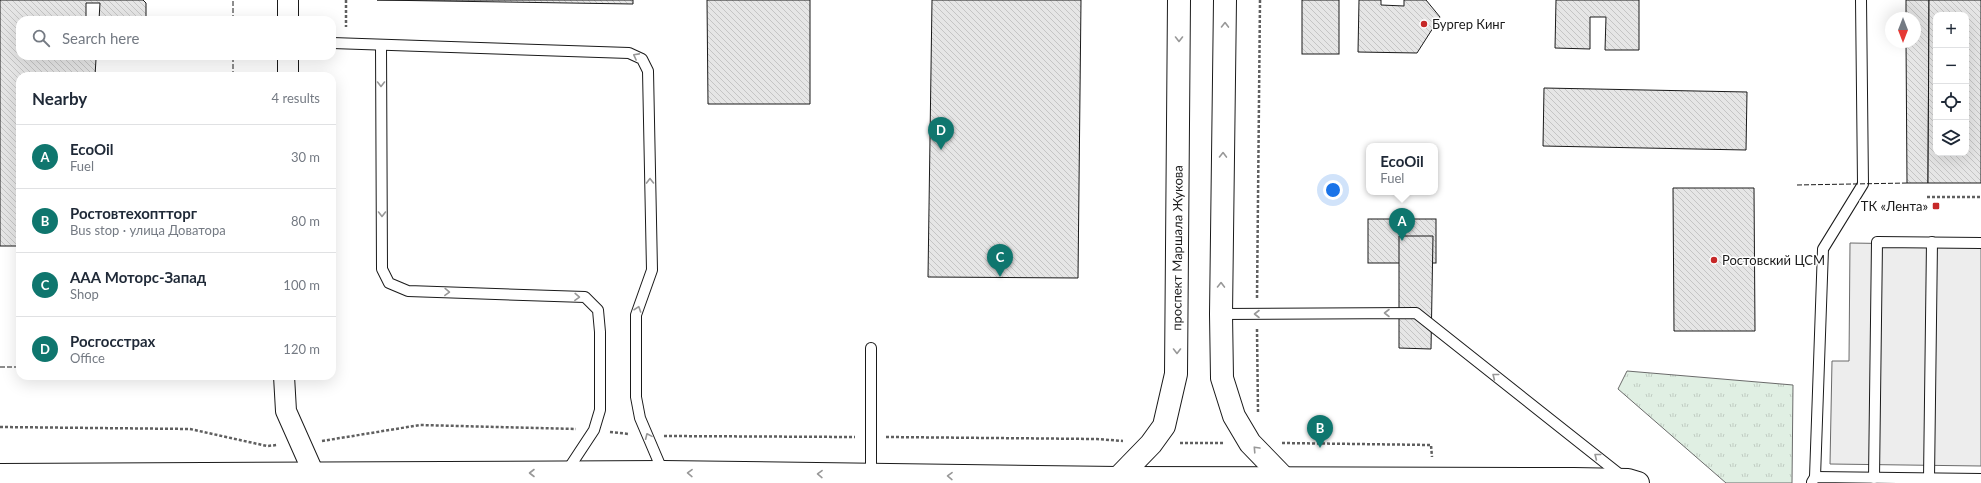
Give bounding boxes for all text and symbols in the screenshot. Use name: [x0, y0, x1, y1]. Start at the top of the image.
north arrow: [1885, 12, 1921, 48]
map controls: [1933, 12, 1969, 156]
button: +: [1933, 12, 1969, 48]
search box: [16, 16, 336, 60]
place label: Бургер Кинг: [1432, 16, 1506, 32]
marker: Бургер Кинг: [1419, 19, 1429, 29]
one-way arrow: [1220, 22, 1229, 28]
icon: search: [30, 27, 52, 49]
text: Search here: [62, 29, 139, 47]
one-way arrow: [1175, 36, 1183, 42]
button: −: [1933, 48, 1969, 84]
one-way arrow: [633, 54, 640, 61]
one-way arrow: [377, 81, 385, 87]
button: locate: [1933, 84, 1969, 120]
text: Nearby: [32, 88, 87, 109]
text: 4 results: [272, 90, 320, 106]
pin: D: [928, 117, 954, 150]
button: layers: [1933, 120, 1969, 156]
text: EcoOil: [70, 140, 113, 158]
popup: [1366, 143, 1438, 195]
text: A: [40, 149, 50, 165]
text: 30 m: [291, 149, 320, 165]
one-way arrow: [1219, 152, 1227, 158]
text: EcoOil: [1380, 152, 1424, 170]
text: Fuel: [70, 158, 94, 174]
street label: проспект Маршала Жукова: [1168, 165, 1186, 331]
text: Fuel: [1380, 170, 1404, 186]
one-way arrow: [646, 178, 654, 184]
your location: [1323, 180, 1343, 200]
place label: ТК «Лента»: [1861, 198, 1928, 214]
marker: ТК «Лента»: [1931, 201, 1941, 211]
text: Ростовтехоптторг: [70, 204, 197, 222]
pin: A: [1389, 208, 1415, 241]
one-way arrow: [378, 211, 386, 217]
text: B: [41, 213, 49, 229]
text: 80 m: [291, 213, 320, 229]
text: Bus stop · улица Доватора: [70, 222, 226, 238]
pin: C: [987, 244, 1013, 277]
place label: Ростовский ЦСМ: [1722, 252, 1825, 268]
marker: Ростовский ЦСМ: [1709, 255, 1719, 265]
text: ААА Моторс-Запад: [70, 268, 206, 286]
text: C: [41, 277, 49, 293]
text: 100 m: [283, 277, 320, 293]
one-way arrow: [1217, 282, 1225, 288]
text: Shop: [70, 286, 99, 302]
one-way arrow: [444, 288, 450, 296]
one-way arrow: [574, 292, 580, 301]
one-way arrow: [633, 306, 642, 313]
one-way arrow: [1384, 309, 1390, 317]
one-way arrow: [1254, 310, 1260, 318]
text: Росгосстрах: [70, 332, 155, 350]
text: D: [40, 341, 50, 357]
text: 120 m: [283, 341, 320, 357]
one-way arrow: [1172, 348, 1181, 354]
text: Office: [70, 350, 105, 366]
one-way arrow: [1493, 373, 1500, 380]
pin: B: [1307, 415, 1333, 448]
one-way arrow: [645, 433, 653, 440]
one-way arrow: [1253, 446, 1261, 454]
one-way arrow: [1595, 454, 1602, 461]
one-way arrow: [687, 468, 693, 477]
one-way arrow: [529, 469, 535, 477]
one-way arrow: [817, 470, 823, 478]
one-way arrow: [947, 472, 953, 480]

